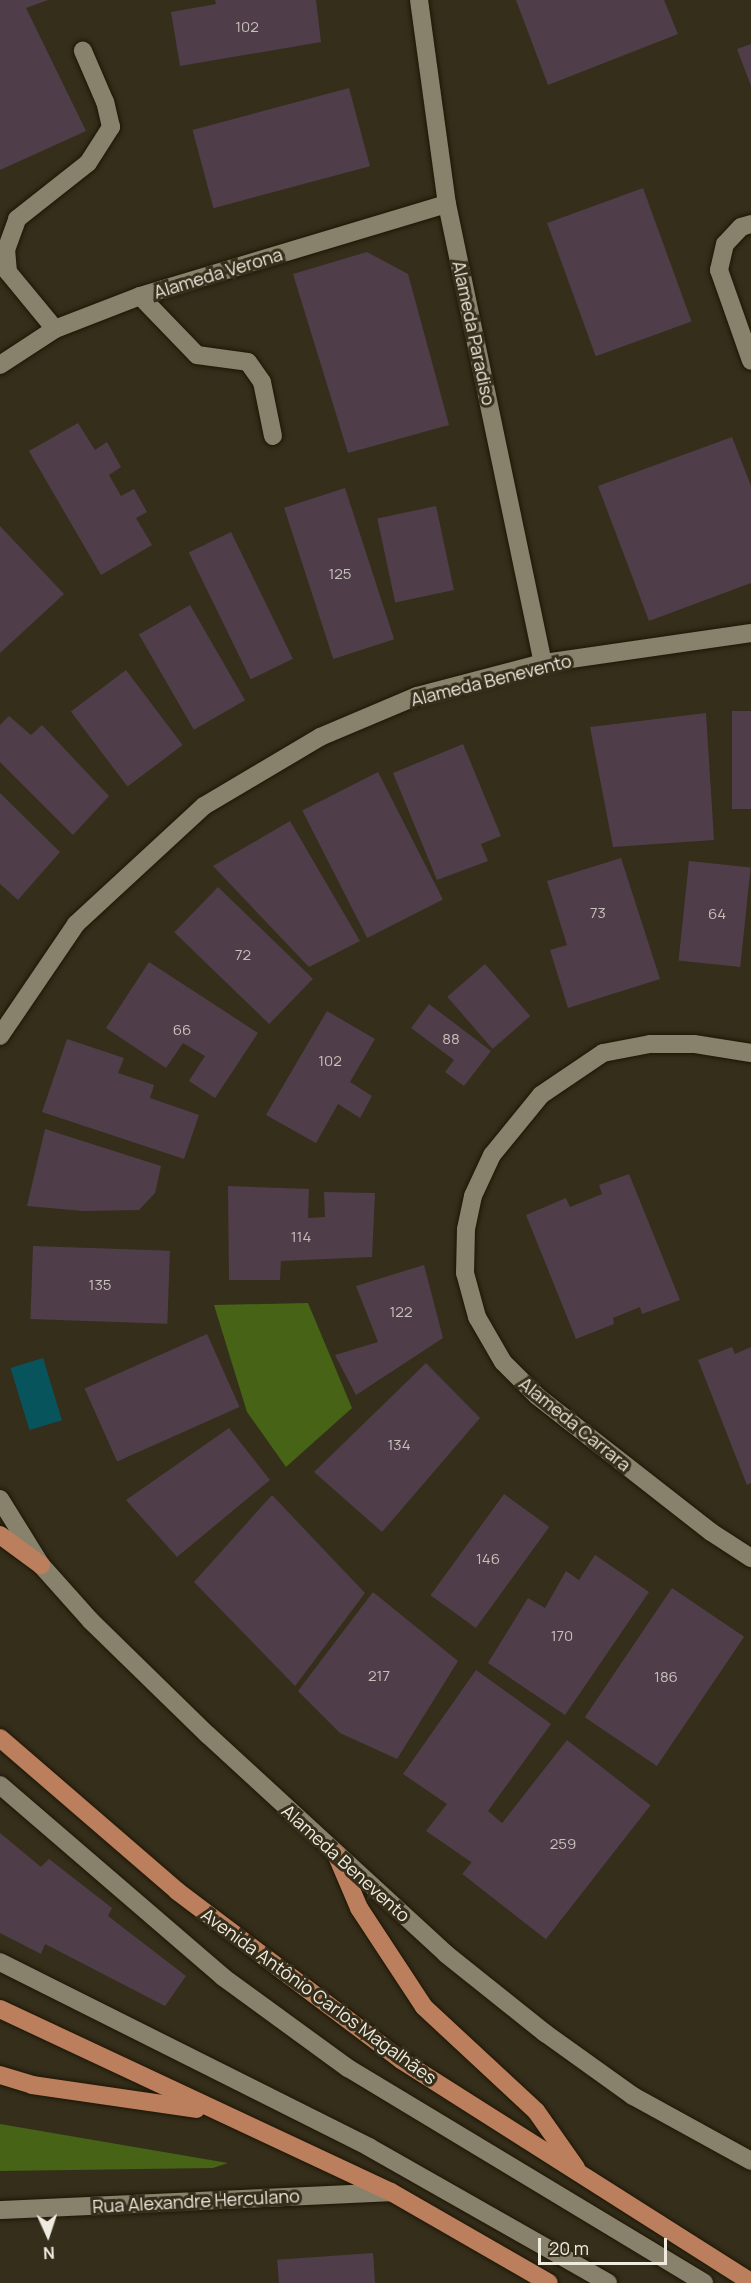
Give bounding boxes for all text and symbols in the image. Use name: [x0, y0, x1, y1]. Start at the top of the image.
house number: 102: [235, 18, 259, 36]
street label: Alameda Verona: [151, 243, 285, 303]
street label: Alameda Paradiso: [448, 259, 500, 407]
house number: 125: [328, 565, 352, 583]
street label: Alameda Benevento: [408, 650, 574, 710]
house number: 73: [590, 904, 606, 922]
house number: 64: [708, 905, 726, 923]
house number: 72: [235, 946, 251, 964]
house number: 66: [173, 1021, 191, 1039]
house number: 88: [442, 1030, 460, 1048]
house number: 102: [318, 1052, 342, 1070]
house number: 114: [291, 1228, 311, 1246]
house number: 135: [89, 1276, 111, 1294]
house number: 122: [390, 1303, 412, 1321]
street label: Alameda Carrara: [515, 1372, 635, 1476]
house number: 134: [388, 1436, 410, 1454]
house number: 146: [476, 1550, 500, 1568]
house number: 170: [551, 1627, 573, 1645]
house number: 217: [368, 1667, 390, 1685]
house number: 186: [654, 1668, 678, 1686]
street label: Alameda Benevento: [278, 1800, 414, 1926]
house number: 259: [550, 1835, 576, 1853]
street label: Avenida Antônio Carlos Magalhães: [197, 1903, 441, 2089]
street label: Rua Alexandre Herculano: [92, 2185, 300, 2217]
north arrow: [18, 2205, 78, 2265]
scale bar: [541, 2226, 670, 2264]
text: 20 m: [549, 2236, 589, 2260]
text: N: [43, 2242, 55, 2264]

